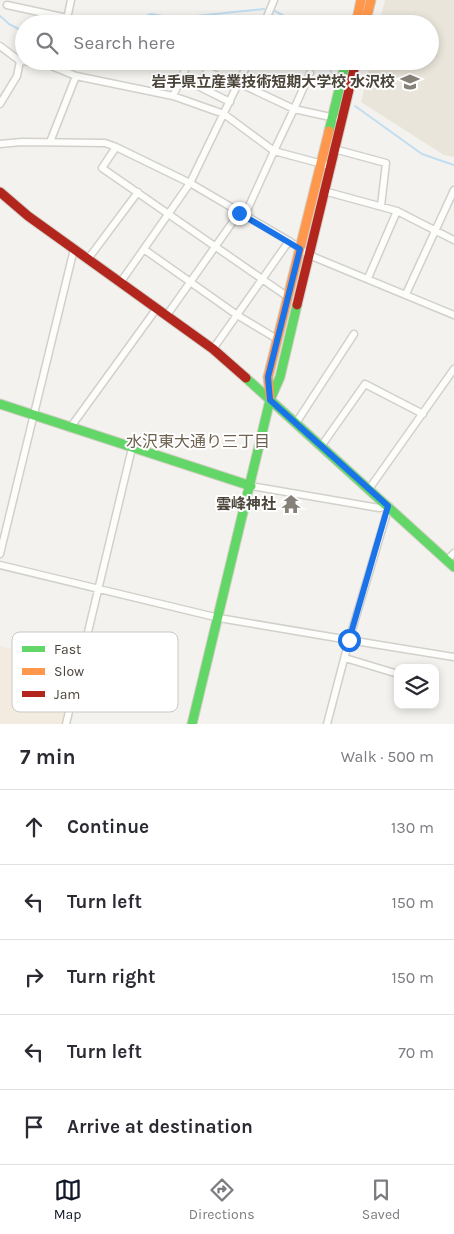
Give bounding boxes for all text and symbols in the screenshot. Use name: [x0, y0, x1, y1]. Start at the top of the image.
search box: [15, 15, 439, 70]
icon: search: [33, 29, 61, 57]
text: Search here: [73, 32, 175, 54]
school or university icon: 岩手県立産業技術短期大学校 水沢校: [399, 71, 421, 93]
place label: 岩手県立産業技術短期大学校 水沢校: [151, 73, 395, 91]
route end: [228, 202, 251, 225]
district label: 水沢東大通り三丁目: [126, 432, 270, 451]
temple icon: 雲峰神社: [280, 493, 302, 515]
place label: 雲峰神社: [216, 495, 276, 513]
route start: [338, 629, 361, 652]
legend: [12, 632, 178, 712]
text: Fast: [54, 641, 81, 658]
text: Slow: [54, 663, 84, 680]
map controls: [394, 664, 439, 709]
button: layers: [394, 664, 439, 709]
text: Jam: [54, 686, 80, 703]
text: 7 min: [20, 745, 76, 769]
text: Walk · 500 m: [341, 747, 434, 766]
icon: ahead: [20, 813, 48, 841]
text: Continue: [67, 816, 149, 838]
text: 130 m: [391, 818, 434, 837]
icon: left: [20, 888, 48, 916]
text: Turn left: [67, 891, 142, 913]
text: 150 m: [391, 893, 434, 912]
icon: right: [20, 963, 48, 991]
text: Turn right: [67, 966, 156, 988]
text: 150 m: [391, 968, 434, 987]
icon: left: [20, 1038, 48, 1066]
text: Turn left: [67, 1041, 142, 1063]
text: 70 m: [398, 1043, 434, 1062]
icon: arrive: [20, 1113, 48, 1141]
text: Arrive at destination: [67, 1116, 253, 1138]
tab: Map: [54, 1176, 82, 1223]
tab: Directions: [189, 1176, 255, 1223]
tab: Saved: [362, 1176, 400, 1223]

